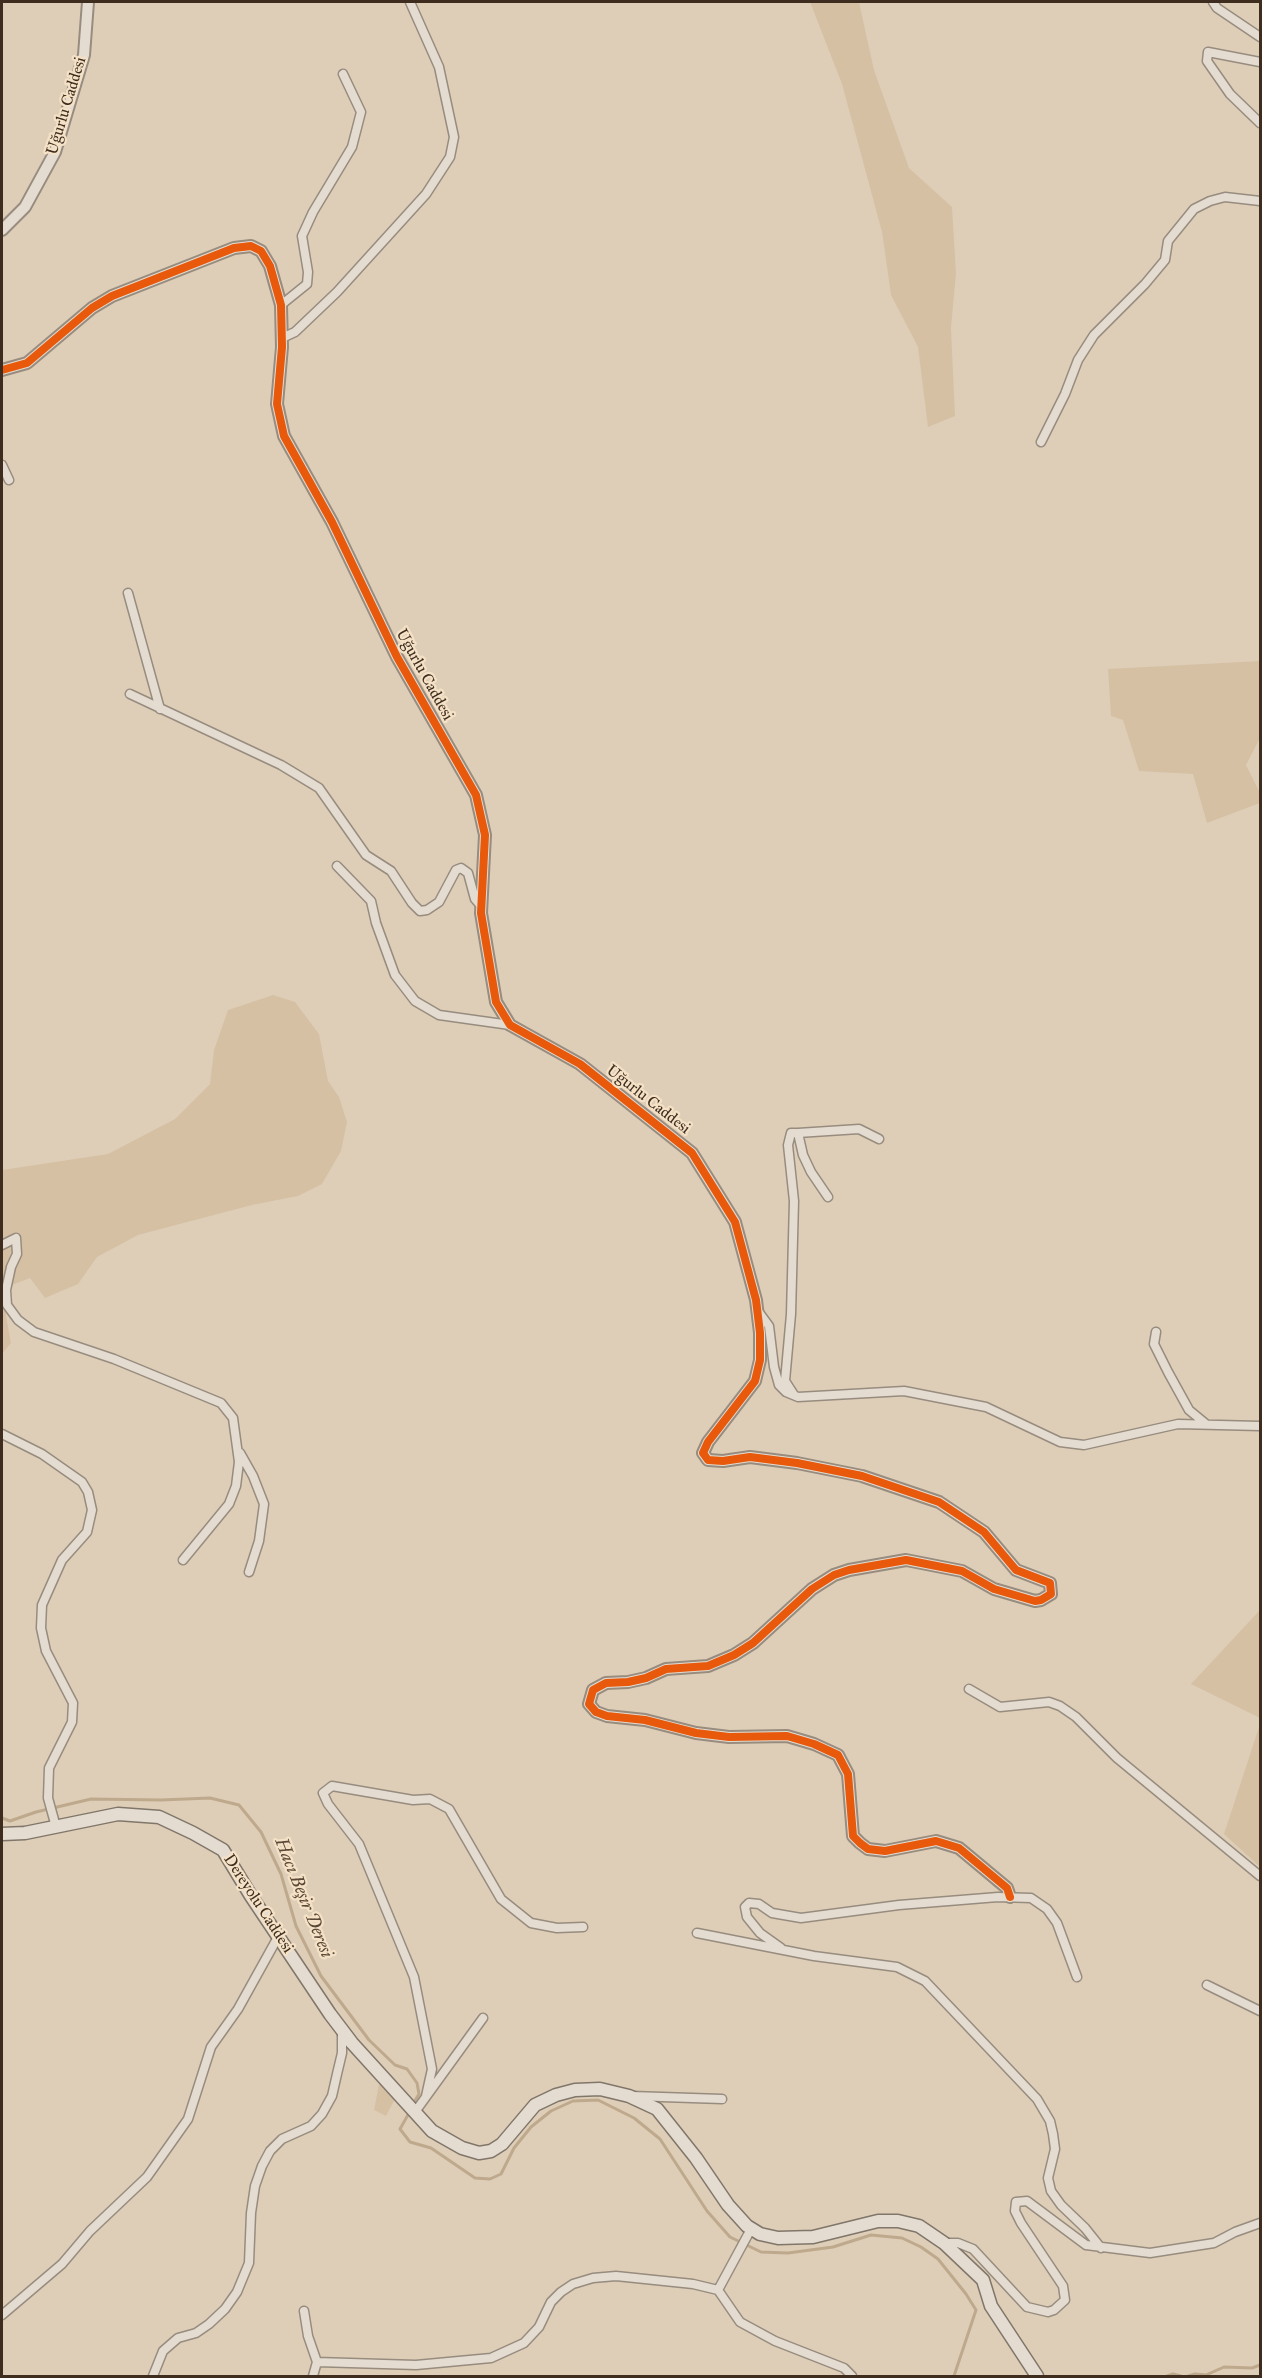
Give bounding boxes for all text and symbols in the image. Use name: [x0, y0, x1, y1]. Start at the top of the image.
street label: Uğurlu Caddesi: [43, 55, 91, 157]
street label: Uğurlu Caddesi: [391, 626, 457, 724]
street label: Uğurlu Caddesi: [602, 1061, 694, 1139]
water label: Hacı Beşir Deresi: [269, 1835, 337, 1961]
street label: Dereyolu Caddesi: [219, 1851, 297, 1957]

